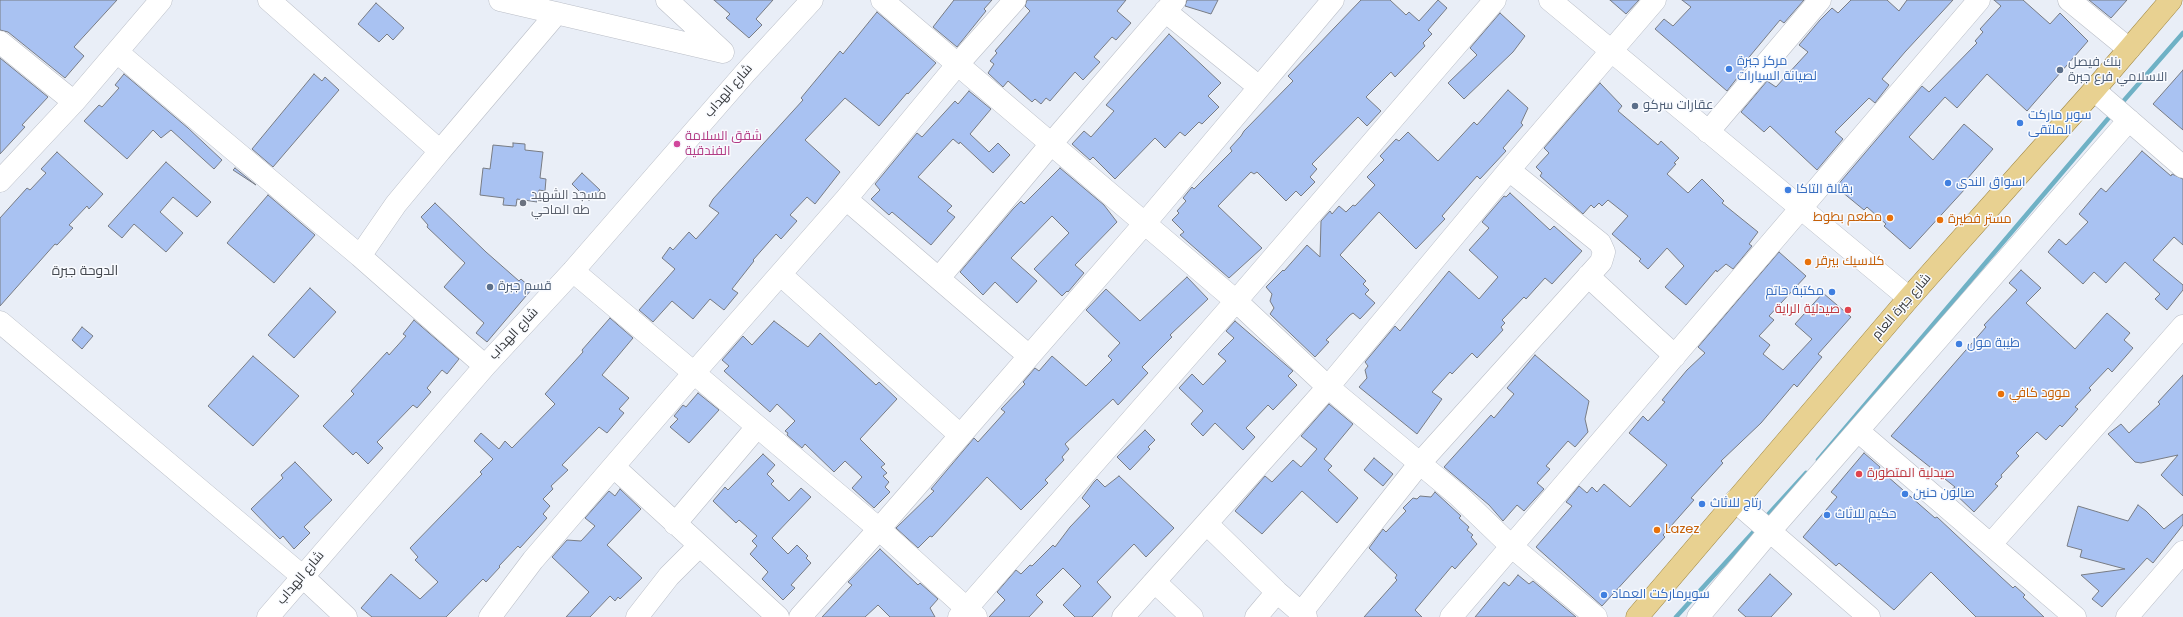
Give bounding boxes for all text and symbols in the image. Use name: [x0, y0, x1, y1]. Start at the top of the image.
place label: مركز جبرة لصيانة السيارات: [1737, 54, 1817, 85]
place label: بنك فيصل الاسلامي فرع جبرة: [2068, 55, 2168, 86]
street label: شارع الهداب: [702, 61, 756, 121]
marker: مركز جبرة لصيانة السيارات: [1724, 64, 1734, 74]
marker: بنك فيصل الاسلامي فرع جبرة: [2055, 65, 2065, 75]
place label: عقارات سركو: [1643, 98, 1714, 114]
marker: عقارات سركو: [1630, 101, 1640, 111]
place label: سوبر ماركت الملتقى: [2028, 108, 2091, 139]
marker: سوبر ماركت الملتقى: [2015, 118, 2025, 128]
place label: شقق السلامة الفندقية: [685, 129, 762, 160]
marker: شقق السلامة الفندقية: [672, 139, 682, 149]
place label: اسواق الندى: [1956, 175, 2025, 191]
marker: اسواق الندى: [1943, 178, 1953, 188]
place label: بقالة التاكا: [1796, 182, 1853, 198]
marker: بقالة التاكا: [1783, 185, 1793, 195]
place label: مسجد الشهيد طه الماحي: [531, 188, 606, 219]
marker: مسجد الشهيد طه الماحي: [518, 198, 528, 208]
place label: مطعم بطوط: [1813, 210, 1882, 226]
place label: مستر فطيرة: [1948, 212, 2012, 228]
marker: مطعم بطوط: [1885, 213, 1895, 223]
marker: مستر فطيرة: [1935, 215, 1945, 225]
place label: كلاسيك بيرقر: [1816, 254, 1884, 270]
marker: كلاسيك بيرقر: [1803, 257, 1813, 267]
district label: الدوحة جبرة: [52, 263, 118, 279]
street label: شارع جبرة العام: [1869, 271, 1935, 343]
place label: قسم جبرة: [498, 279, 552, 295]
marker: قسم جبرة: [485, 282, 495, 292]
place label: مكتبة حاتم: [1765, 284, 1824, 300]
marker: مكتبة حاتم: [1827, 287, 1837, 297]
place label: صيدلية الراية: [1775, 302, 1840, 318]
street label: شارع الهداب: [486, 305, 542, 363]
marker: صيدلية الراية: [1843, 305, 1853, 315]
place label: طيبة مول: [1967, 336, 2020, 352]
marker: طيبة مول: [1954, 339, 1964, 349]
place label: موود كافي: [2009, 386, 2070, 402]
marker: موود كافي: [1996, 389, 2006, 399]
place label: صيدلية المتطورة: [1867, 466, 1955, 482]
marker: صيدلية المتطورة: [1854, 469, 1864, 479]
place label: صالون حنين: [1913, 486, 1975, 502]
marker: صالون حنين: [1900, 489, 1910, 499]
place label: رتاج للاثاث: [1710, 496, 1762, 512]
marker: رتاج للاثاث: [1697, 499, 1707, 509]
place label: حكيم للاثاث: [1835, 507, 1897, 523]
marker: حكيم للاثاث: [1822, 510, 1832, 520]
place label: Lazez: [1665, 522, 1699, 538]
marker: Lazez: [1652, 525, 1662, 535]
street label: شارع الهداب: [274, 548, 328, 608]
place label: سوبرماركت العماد: [1612, 587, 1710, 603]
marker: سوبرماركت العماد: [1599, 590, 1609, 600]

